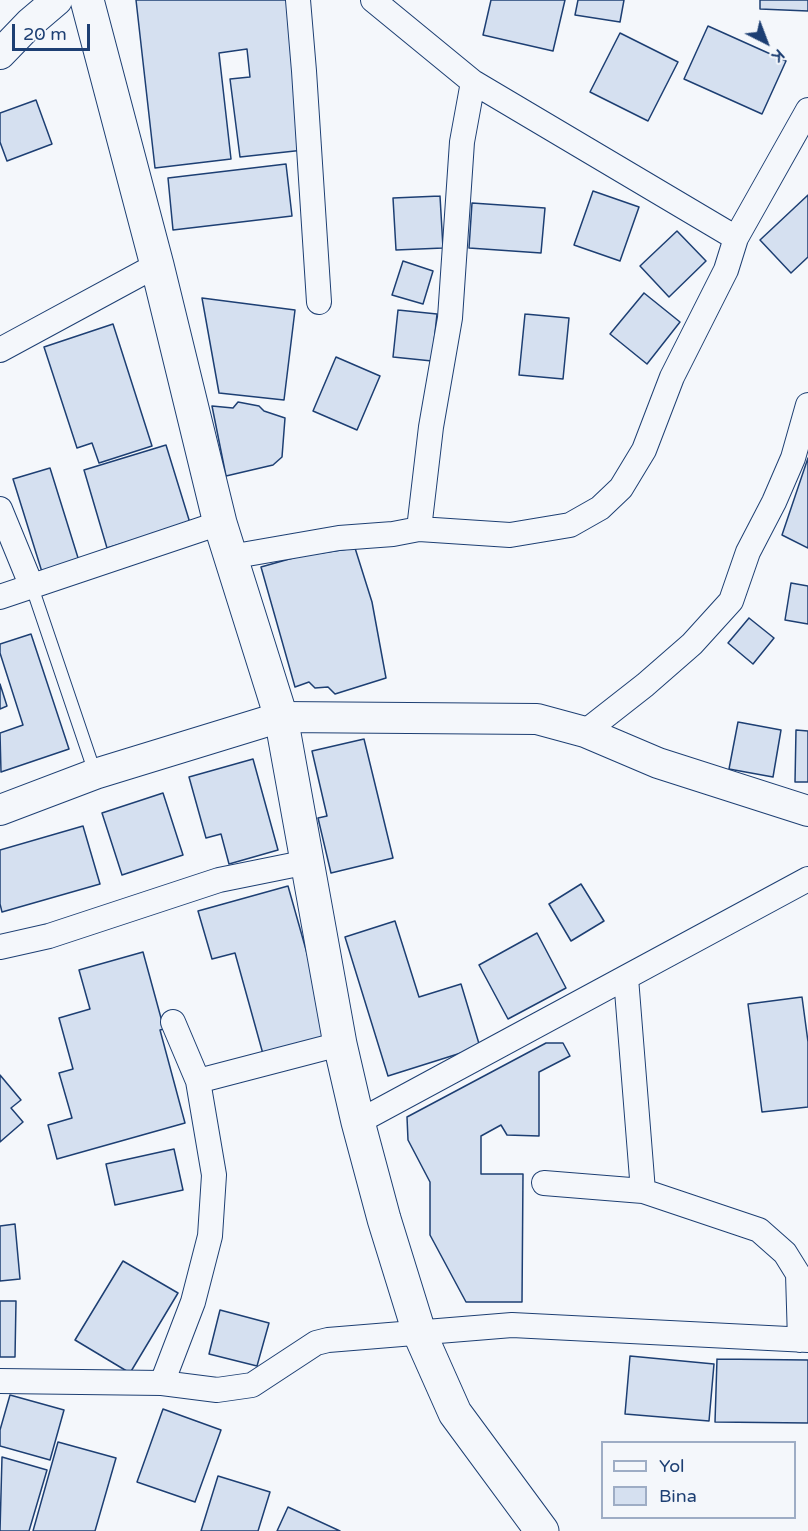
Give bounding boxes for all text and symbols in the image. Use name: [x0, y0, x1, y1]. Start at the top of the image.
scale bar: [15, 12, 93, 50]
north arrow: [736, 12, 796, 72]
text: 20 m: [23, 23, 67, 45]
text: K: [767, 44, 789, 66]
legend: [601, 1441, 796, 1519]
text: Yol: [659, 1455, 685, 1477]
text: Bina: [659, 1485, 697, 1507]

